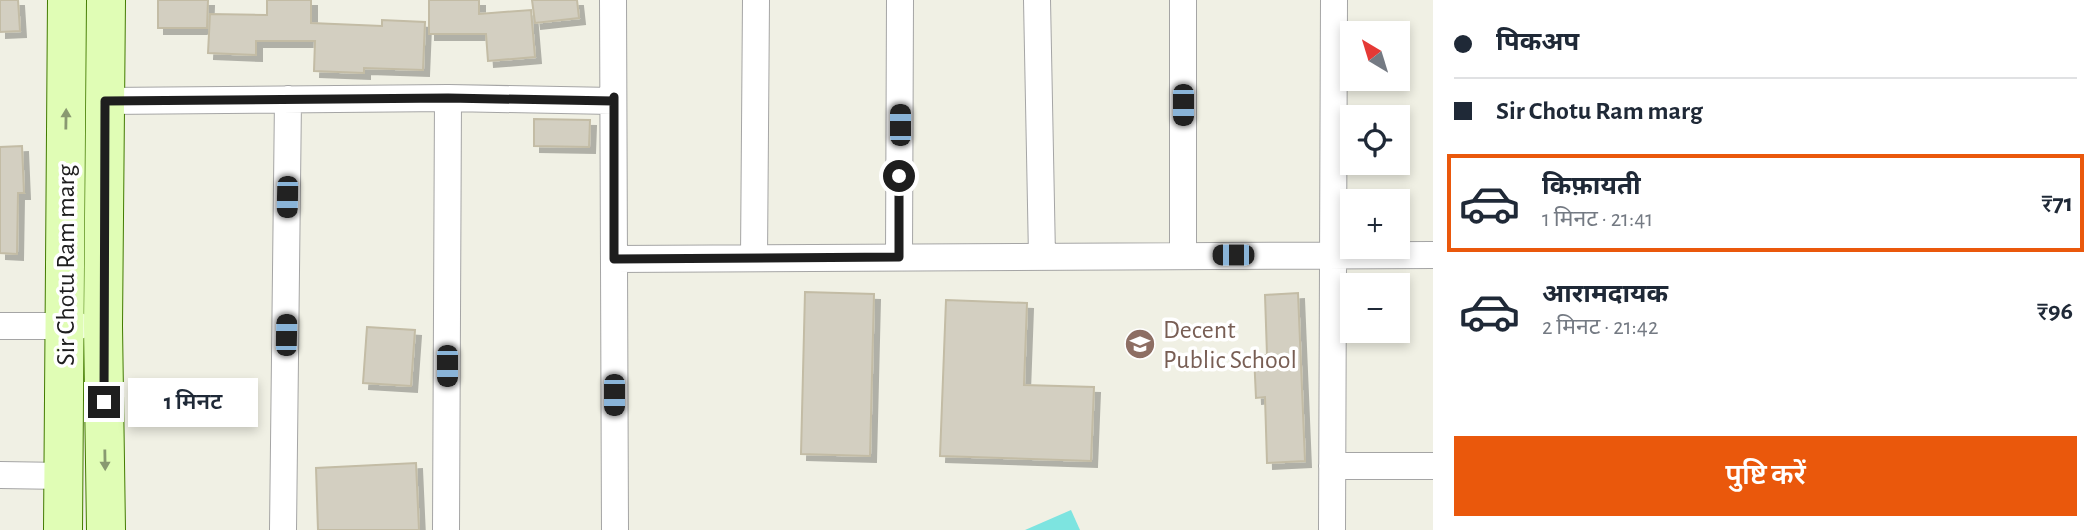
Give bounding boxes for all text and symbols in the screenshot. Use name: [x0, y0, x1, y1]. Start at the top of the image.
north arrow: [1340, 21, 1410, 91]
map controls: [1340, 21, 1410, 343]
text: पिकअप: [1496, 29, 1579, 55]
car: [1173, 84, 1194, 126]
text: Sir Chotu Ram marg: [1496, 98, 1703, 124]
car: [890, 104, 911, 146]
button: locate: [1340, 105, 1410, 175]
one-way arrow: [60, 108, 72, 130]
route start: [883, 160, 915, 192]
street label: Sir Chotu Ram marg: [53, 164, 79, 366]
icon: car: [1458, 172, 1521, 235]
text: किफ़ायती: [1542, 173, 1641, 199]
car: [277, 176, 298, 218]
button: +: [1340, 189, 1410, 259]
text: ₹71: [2042, 190, 2073, 216]
text: 1 मिनट · 21:41: [1542, 208, 1653, 231]
car: [1213, 245, 1255, 266]
button: −: [1340, 273, 1410, 343]
icon: car: [1458, 280, 1521, 343]
text: आरामदायक: [1542, 281, 1668, 307]
text: ₹96: [2037, 298, 2073, 324]
car: [276, 314, 297, 356]
text: 2 मिनट · 21:42: [1542, 316, 1658, 339]
place label: Decent Public School: [1163, 317, 1297, 373]
school or university icon: Decent Public School: [1123, 327, 1157, 361]
car: [437, 345, 458, 387]
car: [604, 374, 625, 416]
callout: 1 मिनट: [128, 378, 258, 426]
route end: [88, 386, 120, 418]
text: 1 मिनट: [164, 391, 222, 414]
button: पुष्टि करें: [1454, 436, 2077, 516]
one-way arrow: [99, 449, 111, 471]

